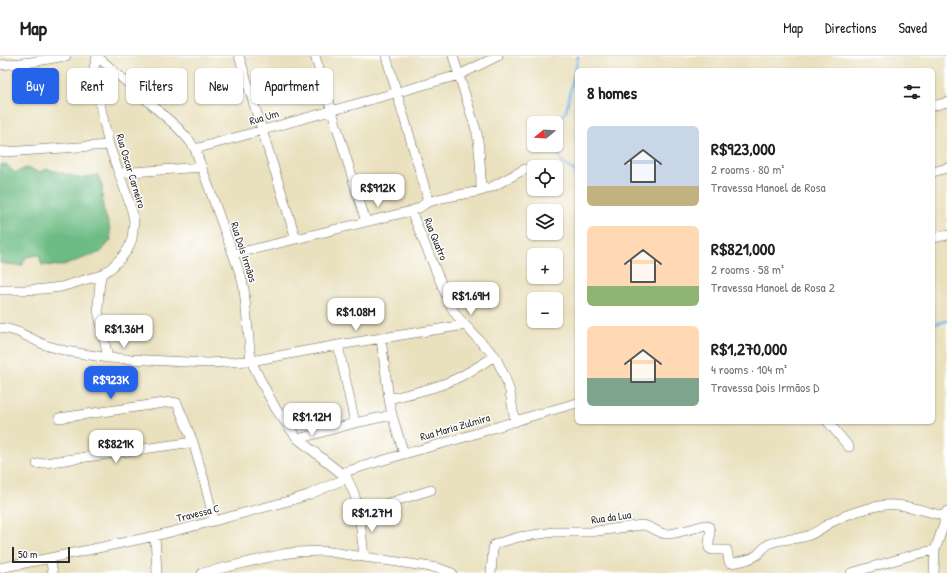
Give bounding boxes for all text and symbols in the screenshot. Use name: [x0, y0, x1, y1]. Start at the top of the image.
text: Map: [20, 15, 47, 41]
text: Map: [783, 18, 803, 37]
text: Directions: [825, 18, 876, 37]
text: Saved: [898, 18, 927, 37]
chip: Buy: [12, 68, 59, 104]
chip: Rent: [67, 68, 118, 104]
chip: Filters: [126, 68, 187, 104]
chip: New: [195, 68, 243, 104]
chip: Apartment: [251, 68, 333, 104]
text: 8 homes: [587, 81, 637, 104]
icon: filters: [901, 81, 923, 103]
street label: Rua Um: [248, 106, 281, 128]
north arrow: [527, 116, 563, 152]
map controls: [527, 116, 563, 328]
street label: Rua Oscar Carneiro: [113, 132, 149, 210]
text: R$923,000: [711, 137, 775, 160]
icon: home: [619, 142, 667, 190]
button: locate: [527, 160, 563, 196]
text: 2 rooms · 80 m²: [711, 160, 784, 178]
pin: R$912K: [345, 174, 411, 208]
text: R$912K: [361, 178, 395, 196]
text: Travessa Manoel de Rosa: [711, 178, 826, 196]
button: layers: [527, 204, 563, 240]
street label: Rua Quatro: [421, 216, 451, 263]
street label: Rua Dois Irmãos: [228, 220, 260, 284]
text: R$821,000: [711, 237, 775, 260]
icon: home: [619, 242, 667, 290]
button: +: [527, 248, 563, 284]
text: 2 rooms · 58 m²: [711, 260, 784, 278]
text: Travessa Manoel de Rosa 2: [711, 278, 835, 296]
pin: R$1.69M: [434, 282, 508, 316]
text: R$1.69M: [452, 286, 490, 304]
button: −: [527, 292, 563, 328]
pin: R$1.08M: [319, 298, 393, 332]
text: R$1.08M: [336, 302, 376, 320]
pin: R$1.36M: [87, 315, 161, 349]
text: R$1.36M: [105, 319, 143, 337]
text: R$1,270,000: [711, 337, 787, 360]
icon: home: [619, 342, 667, 390]
text: 4 rooms · 104 m²: [711, 360, 787, 378]
pin: R$923K: [78, 366, 144, 400]
text: R$923K: [93, 370, 129, 388]
text: Travessa Dois Irmãos D: [711, 378, 819, 396]
pin: R$1.12M: [275, 403, 349, 437]
text: R$1.12M: [293, 407, 331, 425]
street label: Rua Maria Zulmira: [418, 410, 492, 444]
pin: R$821K: [83, 430, 149, 464]
text: R$821K: [98, 434, 134, 452]
pin: R$1.27M: [335, 499, 409, 533]
street label: Travessa C: [175, 501, 221, 525]
text: R$1.27M: [352, 503, 392, 521]
street label: Rua da Lua: [590, 507, 633, 527]
scale bar: [12, 545, 70, 564]
text: 50 m: [18, 547, 38, 561]

